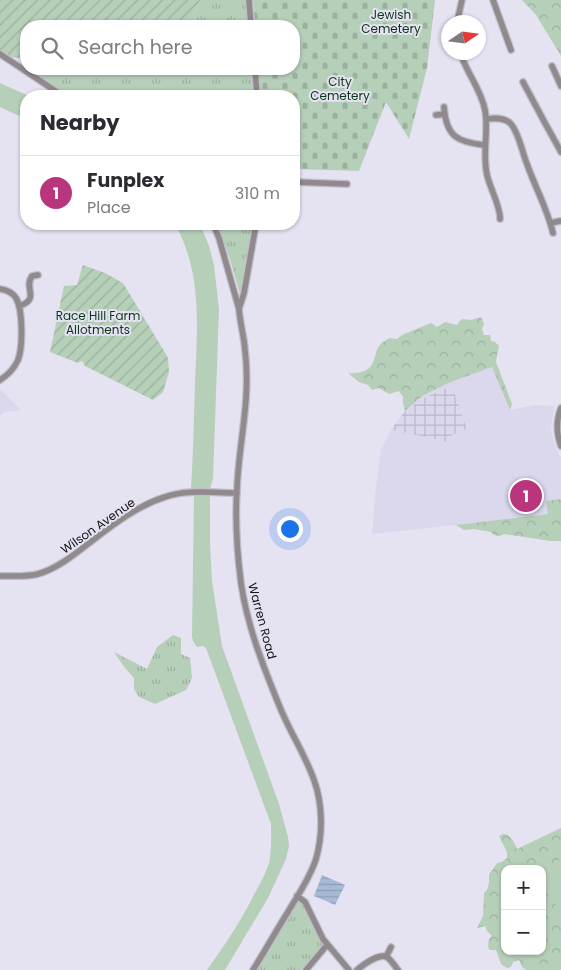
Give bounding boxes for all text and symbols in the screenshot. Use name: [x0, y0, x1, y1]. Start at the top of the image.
park label: Jewish Cemetery: [361, 6, 421, 37]
north arrow: [441, 15, 486, 60]
search box: [20, 20, 300, 75]
icon: search: [38, 34, 66, 62]
text: Search here: [78, 34, 192, 61]
park label: City Cemetery: [310, 73, 370, 104]
text: Nearby: [40, 108, 120, 137]
text: Funplex: [87, 167, 164, 194]
text: 1: [53, 182, 59, 205]
text: 310 m: [235, 182, 280, 205]
text: Place: [87, 196, 131, 219]
park label: Race Hill Farm Allotments: [56, 307, 140, 338]
pin: 1: [510, 477, 542, 515]
street label: Wilson Avenue: [57, 494, 138, 558]
your location: [277, 516, 303, 542]
street label: Warren Road: [244, 581, 281, 661]
map controls: [501, 865, 546, 955]
button: +: [501, 865, 546, 910]
button: −: [501, 910, 546, 955]

